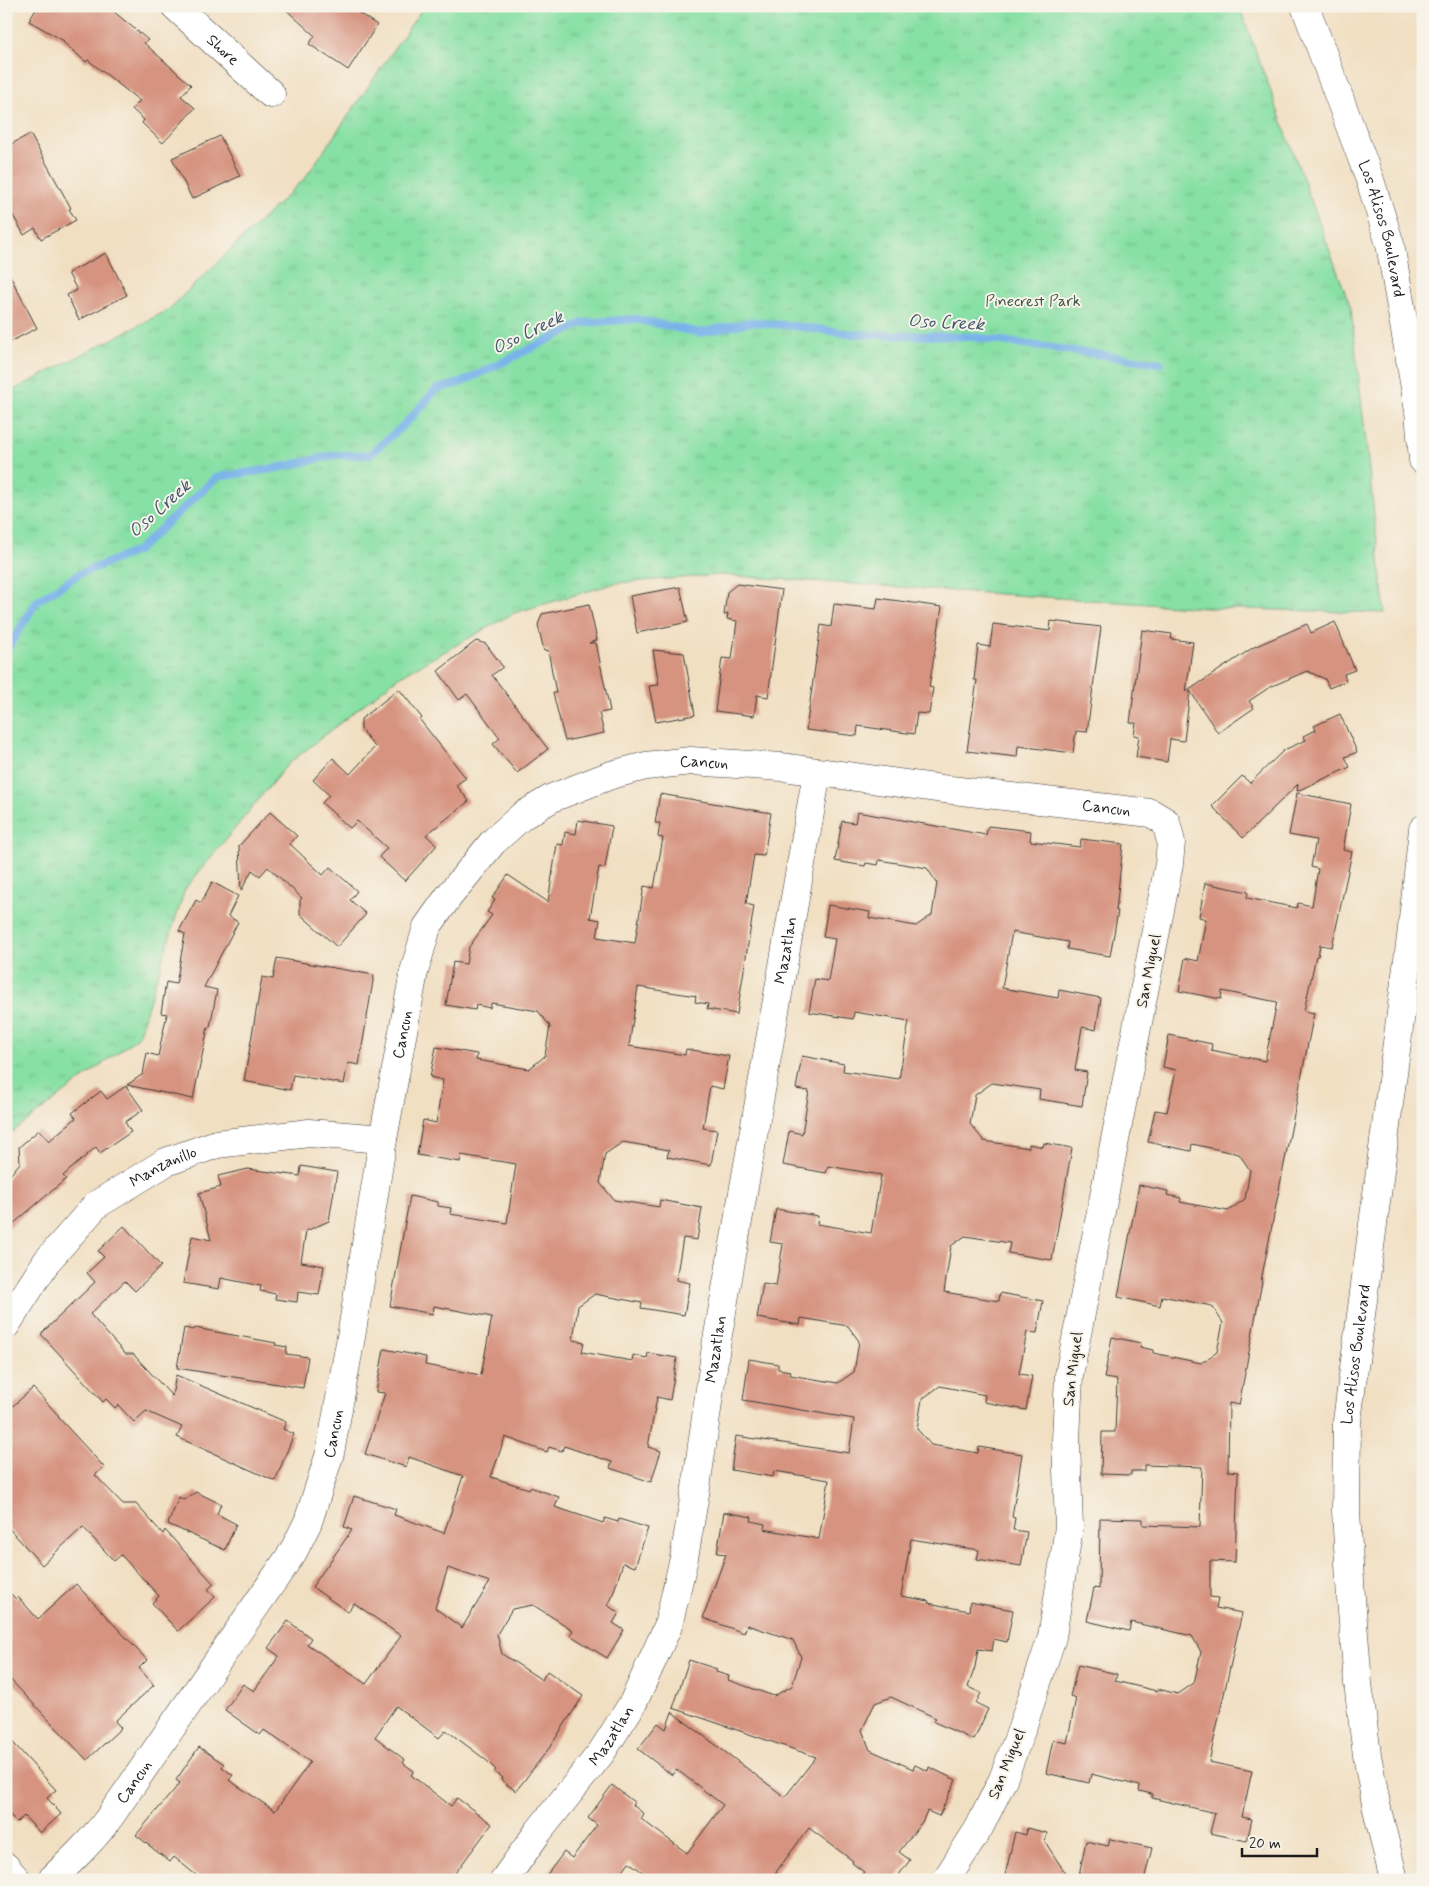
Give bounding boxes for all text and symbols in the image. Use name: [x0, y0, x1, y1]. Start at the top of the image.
street label: Shore: [202, 30, 244, 70]
street label: Los Alisos Boulevard: [1353, 157, 1410, 299]
park label: Pinecrest Park: [985, 291, 1081, 312]
water label: Oso Creek: [488, 305, 568, 361]
water label: Oso Creek: [907, 309, 986, 337]
water label: Oso Creek: [124, 474, 197, 543]
street label: Cancun: [679, 751, 729, 774]
street label: Cancun: [1081, 795, 1132, 821]
street label: Mazatlan: [770, 915, 802, 986]
street label: San Miguel: [1132, 932, 1166, 1010]
street label: Cancun: [388, 1009, 417, 1061]
street label: Manzanillo: [126, 1141, 200, 1192]
street label: Los Alisos Boulevard: [1336, 1283, 1375, 1426]
street label: Mazatlan: [700, 1314, 732, 1384]
street label: San Miguel: [1058, 1331, 1088, 1407]
street label: Cancun: [319, 1408, 348, 1460]
street label: Mazatlan: [584, 1702, 639, 1770]
street label: San Miguel: [983, 1725, 1031, 1803]
street label: Cancun: [111, 1756, 157, 1808]
scale bar: [1242, 1826, 1316, 1858]
text: 20 m: [1249, 1834, 1281, 1854]

